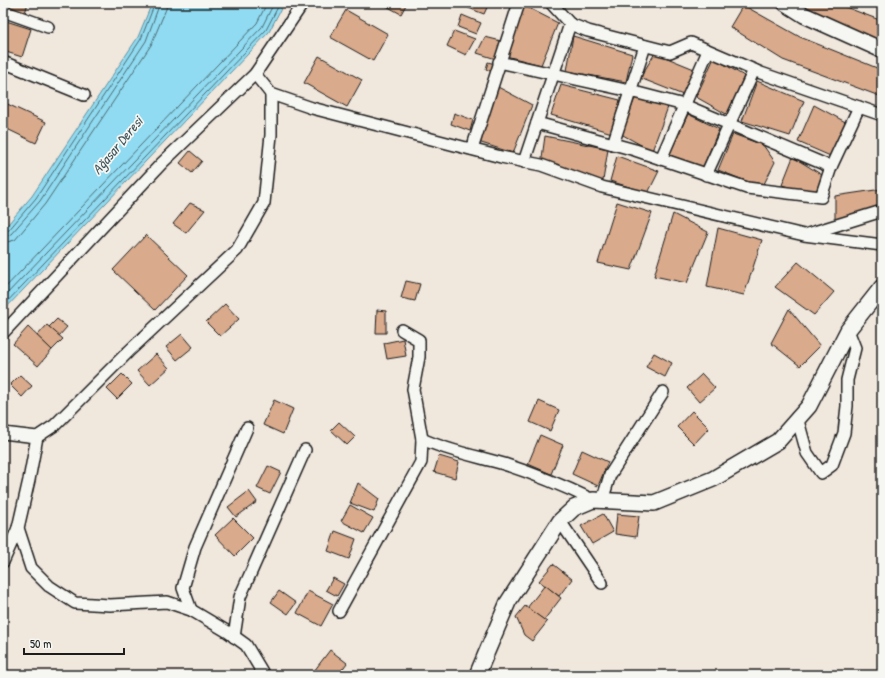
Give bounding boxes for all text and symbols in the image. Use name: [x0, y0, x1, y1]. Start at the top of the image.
water label: Ağasar Deresi: [87, 111, 149, 178]
scale bar: [24, 630, 124, 656]
text: 50 m: [30, 635, 51, 652]

